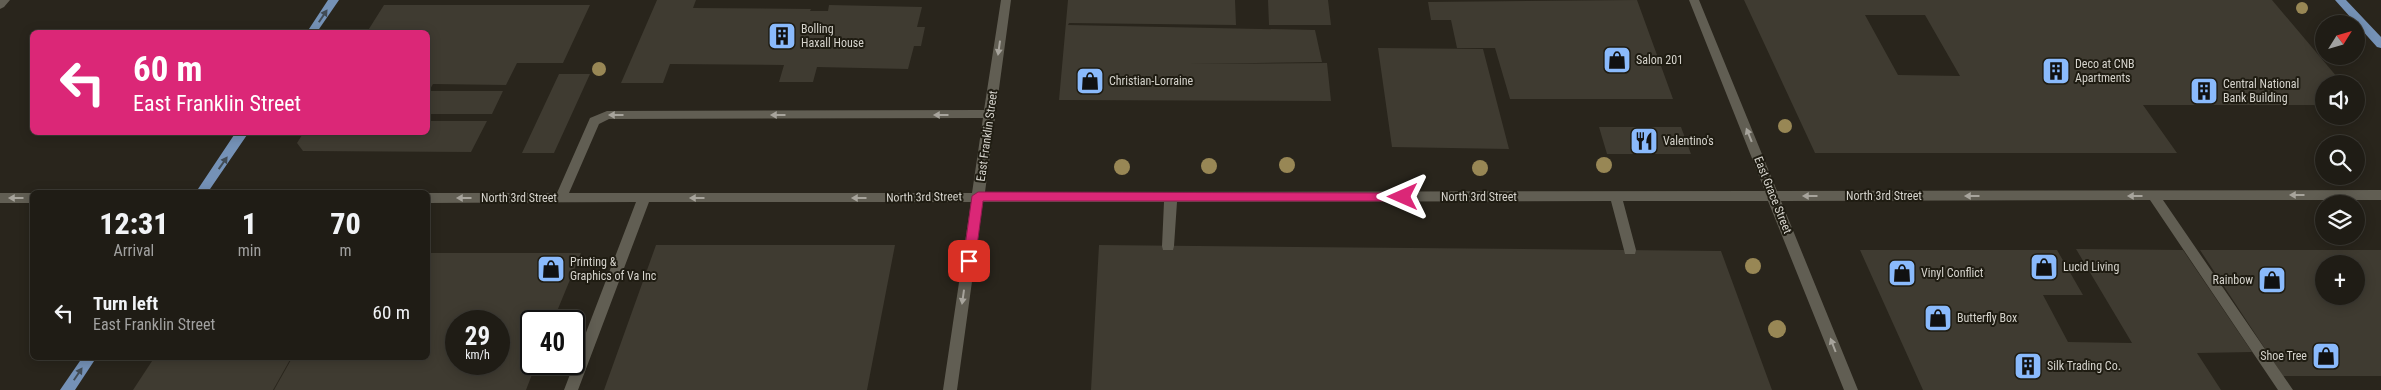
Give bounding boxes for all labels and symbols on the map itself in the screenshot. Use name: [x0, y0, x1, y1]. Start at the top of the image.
one-way arrow: [318, 10, 328, 23]
north arrow: [2315, 15, 2365, 65]
building icon: Bolling Haxall House: [767, 21, 797, 51]
place label: Bolling Haxall House: [801, 22, 864, 50]
one-way arrow: [995, 41, 1003, 57]
shop icon: Salon 201: [1602, 45, 1632, 75]
place label: Salon 201: [1636, 53, 1683, 67]
building icon: Deco at CNB Apartments: [2041, 56, 2071, 86]
place label: Deco at CNB Apartments: [2075, 57, 2135, 85]
shop icon: Christian-Lorraine: [1075, 66, 1105, 96]
place label: Christian-Lorraine: [1109, 74, 1193, 88]
building icon: Central National Bank Building: [2189, 76, 2219, 106]
place label: Central National Bank Building: [2223, 77, 2299, 105]
street label: East Franklin Street: [974, 89, 1000, 182]
one-way arrow: [608, 111, 624, 119]
one-way arrow: [770, 111, 786, 119]
one-way arrow: [933, 111, 949, 119]
restaurant icon: Valentino's: [1629, 126, 1659, 156]
one-way arrow: [1745, 128, 1753, 142]
place label: Valentino's: [1663, 134, 1714, 148]
street label: East Grace Street: [1751, 154, 1795, 236]
one-way arrow: [218, 156, 228, 169]
position arrow: [1376, 170, 1428, 222]
street label: North 3rd Street: [886, 189, 962, 205]
street label: North 3rd Street: [1846, 189, 1922, 203]
street label: North 3rd Street: [1441, 190, 1517, 204]
street label: North 3rd Street: [481, 191, 557, 205]
one-way arrow: [2289, 191, 2305, 199]
one-way arrow: [1802, 192, 1818, 200]
one-way arrow: [1964, 192, 1980, 200]
one-way arrow: [2127, 192, 2143, 200]
one-way arrow: [8, 194, 24, 202]
one-way arrow: [456, 194, 472, 202]
one-way arrow: [688, 194, 704, 202]
one-way arrow: [851, 194, 867, 202]
pin: [948, 240, 990, 282]
shop icon: Lucid Living: [2029, 252, 2059, 282]
shop icon: Printing & Graphics of Va Inc: [536, 254, 566, 284]
place label: Printing & Graphics of Va Inc: [570, 255, 657, 283]
shop icon: Vinyl Conflict: [1887, 258, 1917, 288]
place label: Lucid Living: [2063, 260, 2119, 274]
shop icon: Rainbow: [2257, 265, 2287, 295]
place label: Vinyl Conflict: [1921, 266, 1984, 280]
place label: Rainbow: [2213, 273, 2253, 287]
one-way arrow: [959, 289, 967, 305]
shop icon: Butterfly Box: [1923, 303, 1953, 333]
speed limit sign: 40: [520, 310, 585, 375]
place label: Butterfly Box: [1957, 311, 2017, 325]
one-way arrow: [1829, 337, 1836, 352]
shop icon: Shoe Tree: [2311, 341, 2341, 371]
place label: Shoe Tree: [2260, 349, 2307, 363]
building icon: Silk Trading Co.: [2013, 351, 2043, 381]
place label: Silk Trading Co.: [2047, 359, 2121, 373]
one-way arrow: [73, 367, 83, 381]

